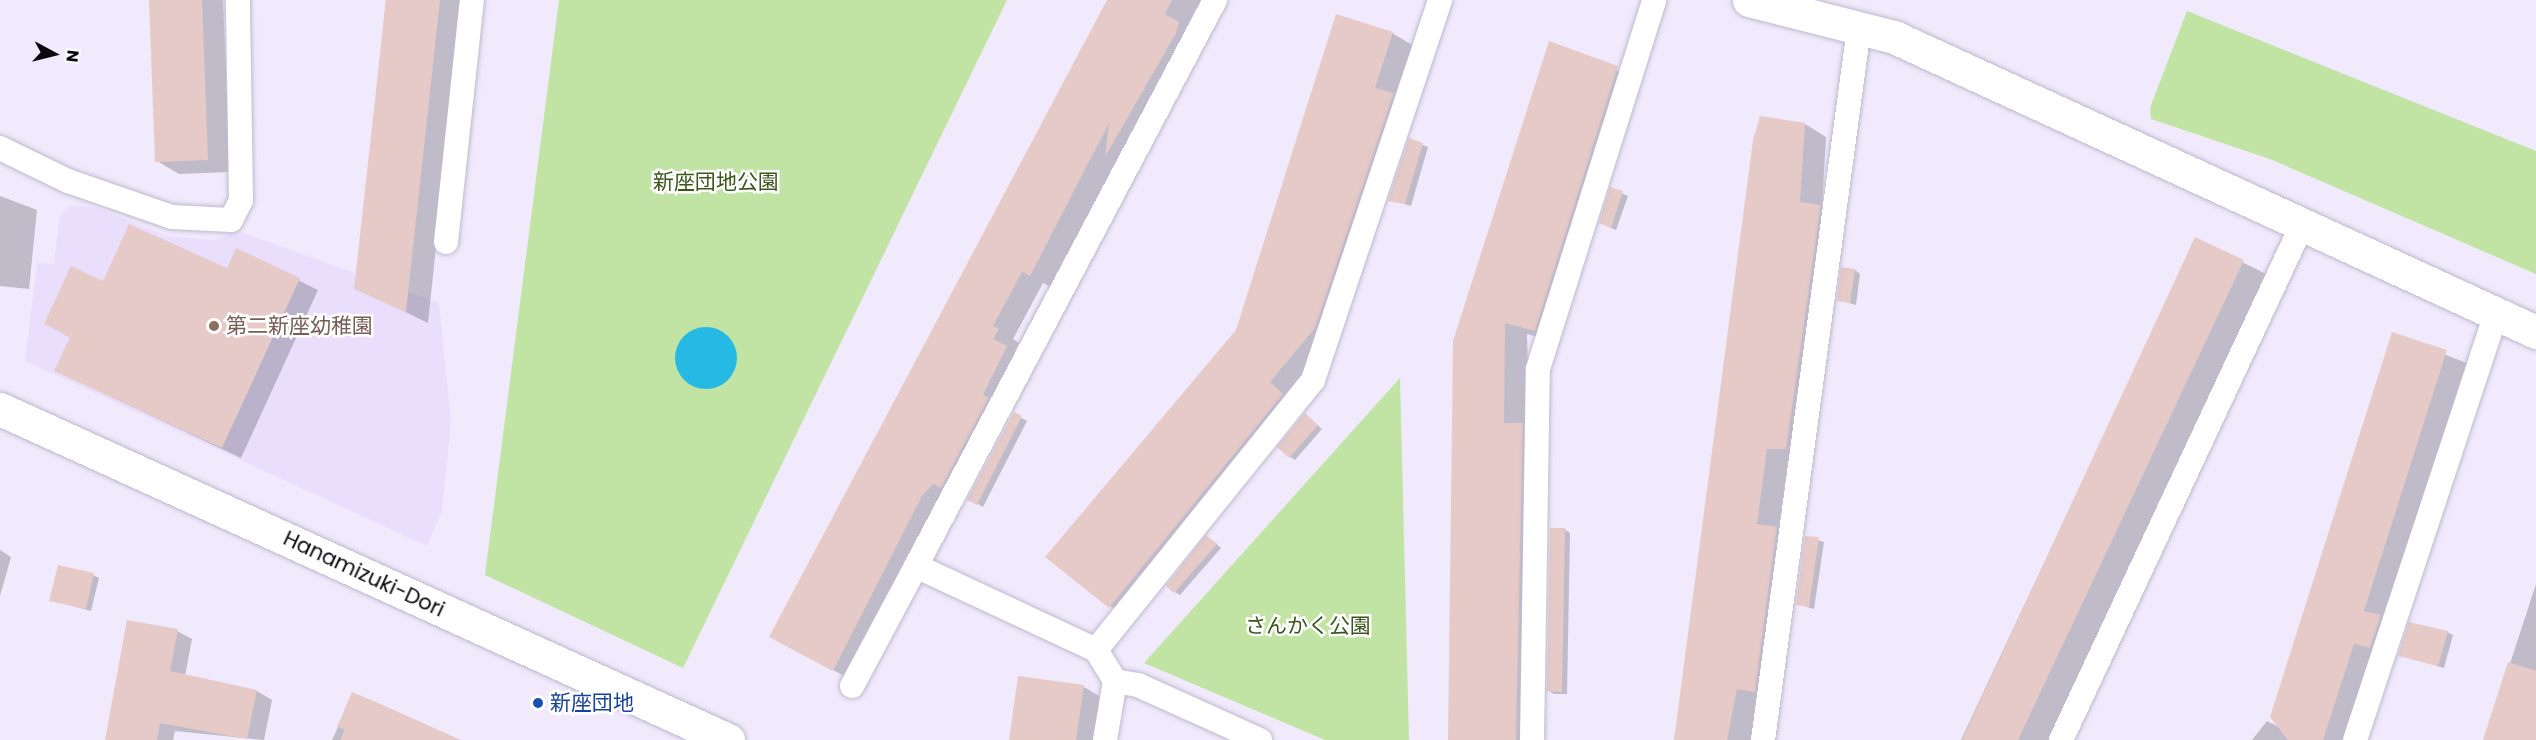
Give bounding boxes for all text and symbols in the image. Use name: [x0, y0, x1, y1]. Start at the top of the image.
north arrow: [24, 24, 84, 84]
text: N: [60, 49, 85, 64]
park label: 新座団地公園: [653, 169, 779, 195]
place label: 第二新座幼稚園: [226, 313, 373, 339]
marker: 第二新座幼稚園: [207, 319, 221, 333]
street label: Hanamizuki-Dori: [279, 526, 449, 622]
park label: さんかく公園: [1245, 613, 1371, 639]
place label: 新座団地: [550, 690, 634, 716]
marker: 新座団地: [531, 696, 545, 710]

